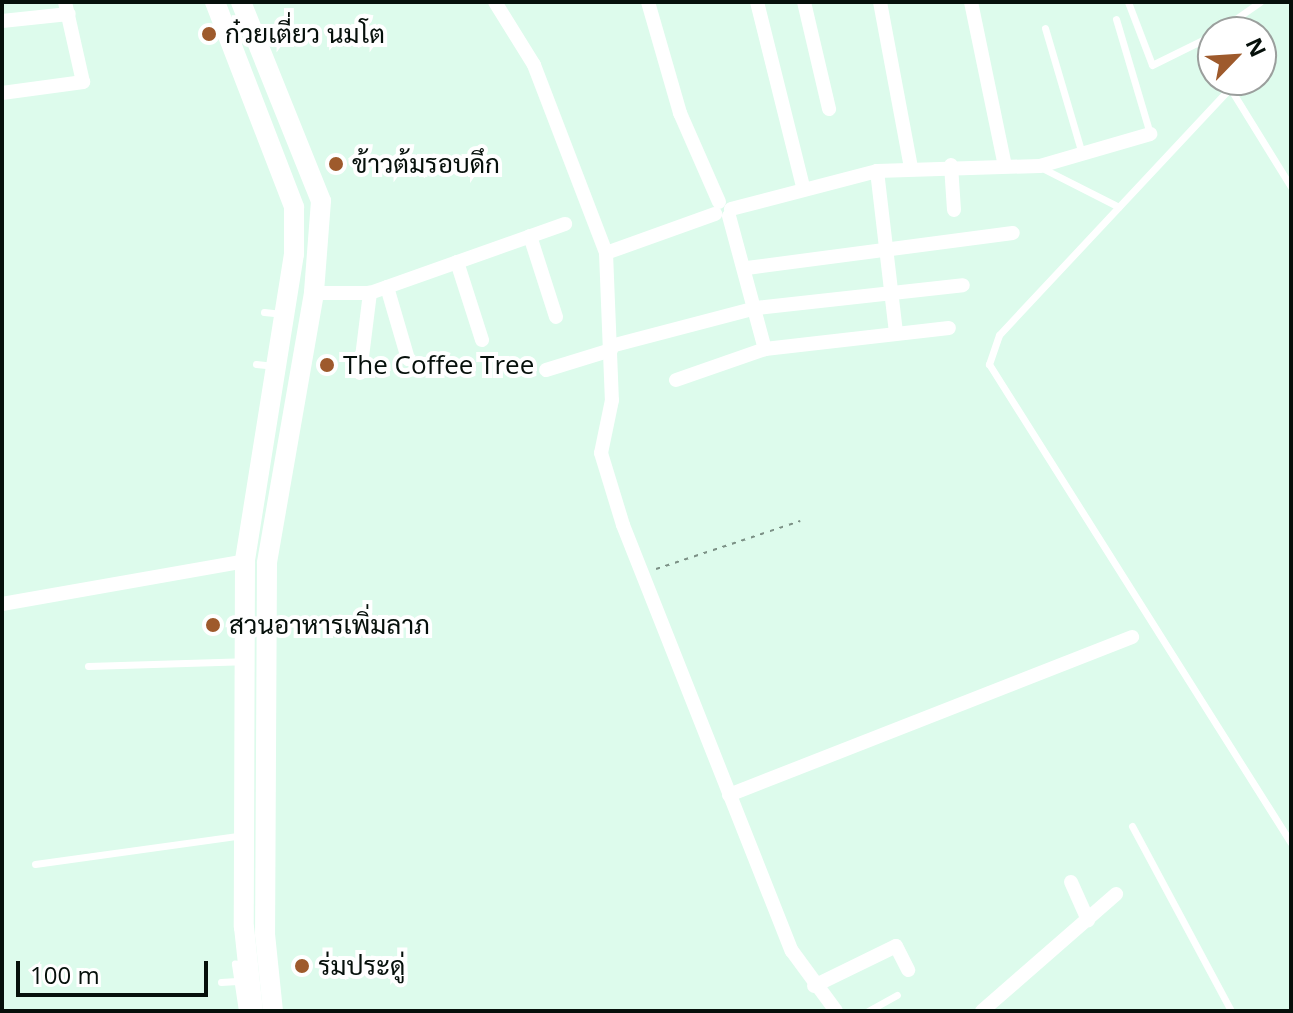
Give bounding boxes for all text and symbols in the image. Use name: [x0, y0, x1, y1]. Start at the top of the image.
north arrow: [1197, 16, 1277, 96]
place label: ก๋วยเตี่ยว นมโต: [225, 18, 385, 50]
marker: ก๋วยเตี่ยว นมโต: [200, 25, 218, 43]
text: N: [1240, 32, 1274, 61]
place label: ข้าวต้มรอบดึก: [352, 148, 500, 180]
marker: ข้าวต้มรอบดึก: [327, 155, 345, 173]
place label: The Coffee Tree: [343, 349, 534, 381]
marker: The Coffee Tree: [318, 356, 336, 374]
place label: สวนอาหารเพิ่มลาภ: [229, 609, 430, 641]
marker: สวนอาหารเพิ่มลาภ: [204, 616, 222, 634]
scale bar: [20, 945, 212, 995]
place label: ร่มประดู่: [318, 950, 405, 982]
marker: ร่มประดู่: [293, 957, 311, 975]
text: 100 m: [30, 958, 100, 991]

